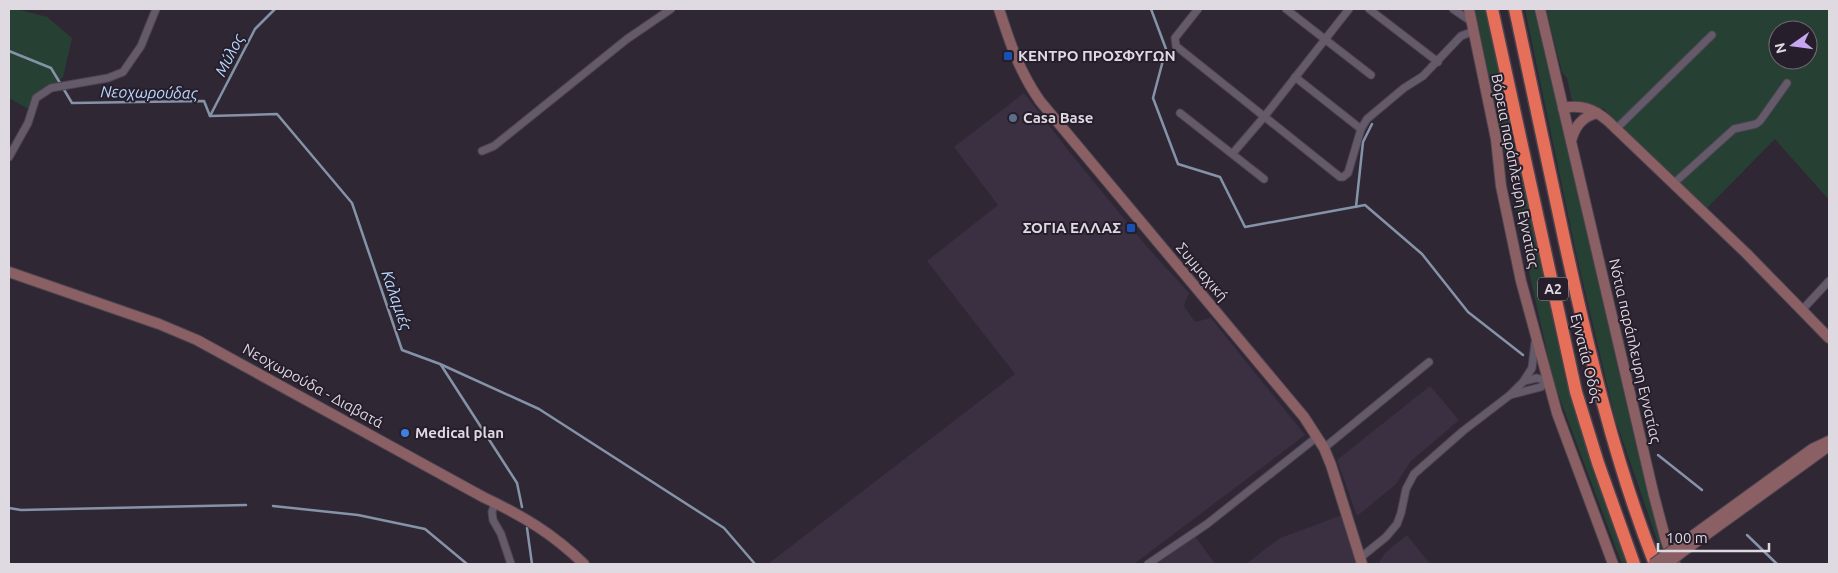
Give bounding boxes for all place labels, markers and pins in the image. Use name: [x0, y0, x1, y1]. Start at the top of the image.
place label: ΚΕΝΤΡΟ ΠΡΟΣΦΥΓΩΝ: [1018, 47, 1176, 64]
marker: ΚΕΝΤΡΟ ΠΡΟΣΦΥΓΩΝ: [1002, 50, 1014, 62]
place label: Casa Base: [1023, 109, 1093, 126]
marker: Casa Base: [1007, 112, 1019, 124]
place label: ΣΟΓΙΑ ΕΛΛΑΣ: [1023, 219, 1121, 236]
marker: ΣΟΓΙΑ ΕΛΛΑΣ: [1125, 222, 1137, 234]
place label: Medical plan: [415, 424, 504, 441]
marker: Medical plan: [399, 427, 411, 439]

